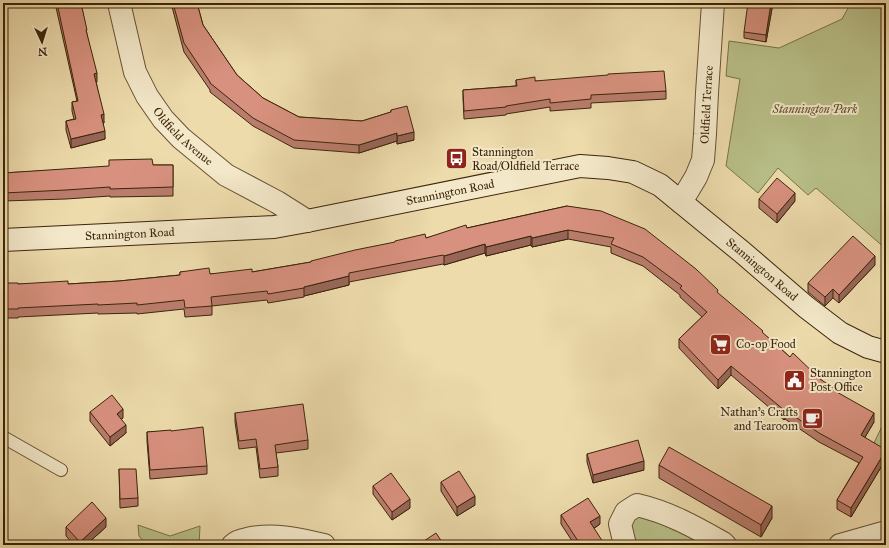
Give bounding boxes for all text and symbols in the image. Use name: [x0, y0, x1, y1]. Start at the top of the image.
north arrow: [22, 22, 62, 62]
text: N: [37, 45, 48, 58]
street label: Oldfield Terrace: [697, 65, 716, 144]
park label: Stannington Park: [772, 102, 858, 116]
street label: Oldfield Avenue: [150, 104, 216, 168]
place label: Stannington Road/Oldfield Terrace: [472, 145, 579, 173]
bus stop icon: Stannington Road/Oldfield Terrace: [444, 146, 470, 172]
street label: Stannington Road: [405, 176, 496, 208]
street label: Stannington Road: [85, 225, 175, 243]
street label: Stannington Road: [723, 235, 801, 304]
supermarket icon: Co-op Food: [708, 331, 734, 357]
place label: Co-op Food: [736, 337, 796, 351]
place label: Stannington Post Office: [810, 366, 872, 394]
public building icon: Stannington Post Office: [781, 367, 807, 393]
place label: Nathan's Crafts and Tearoom: [720, 405, 798, 433]
cafe icon: Nathan's Crafts and Tearoom: [800, 406, 826, 432]

